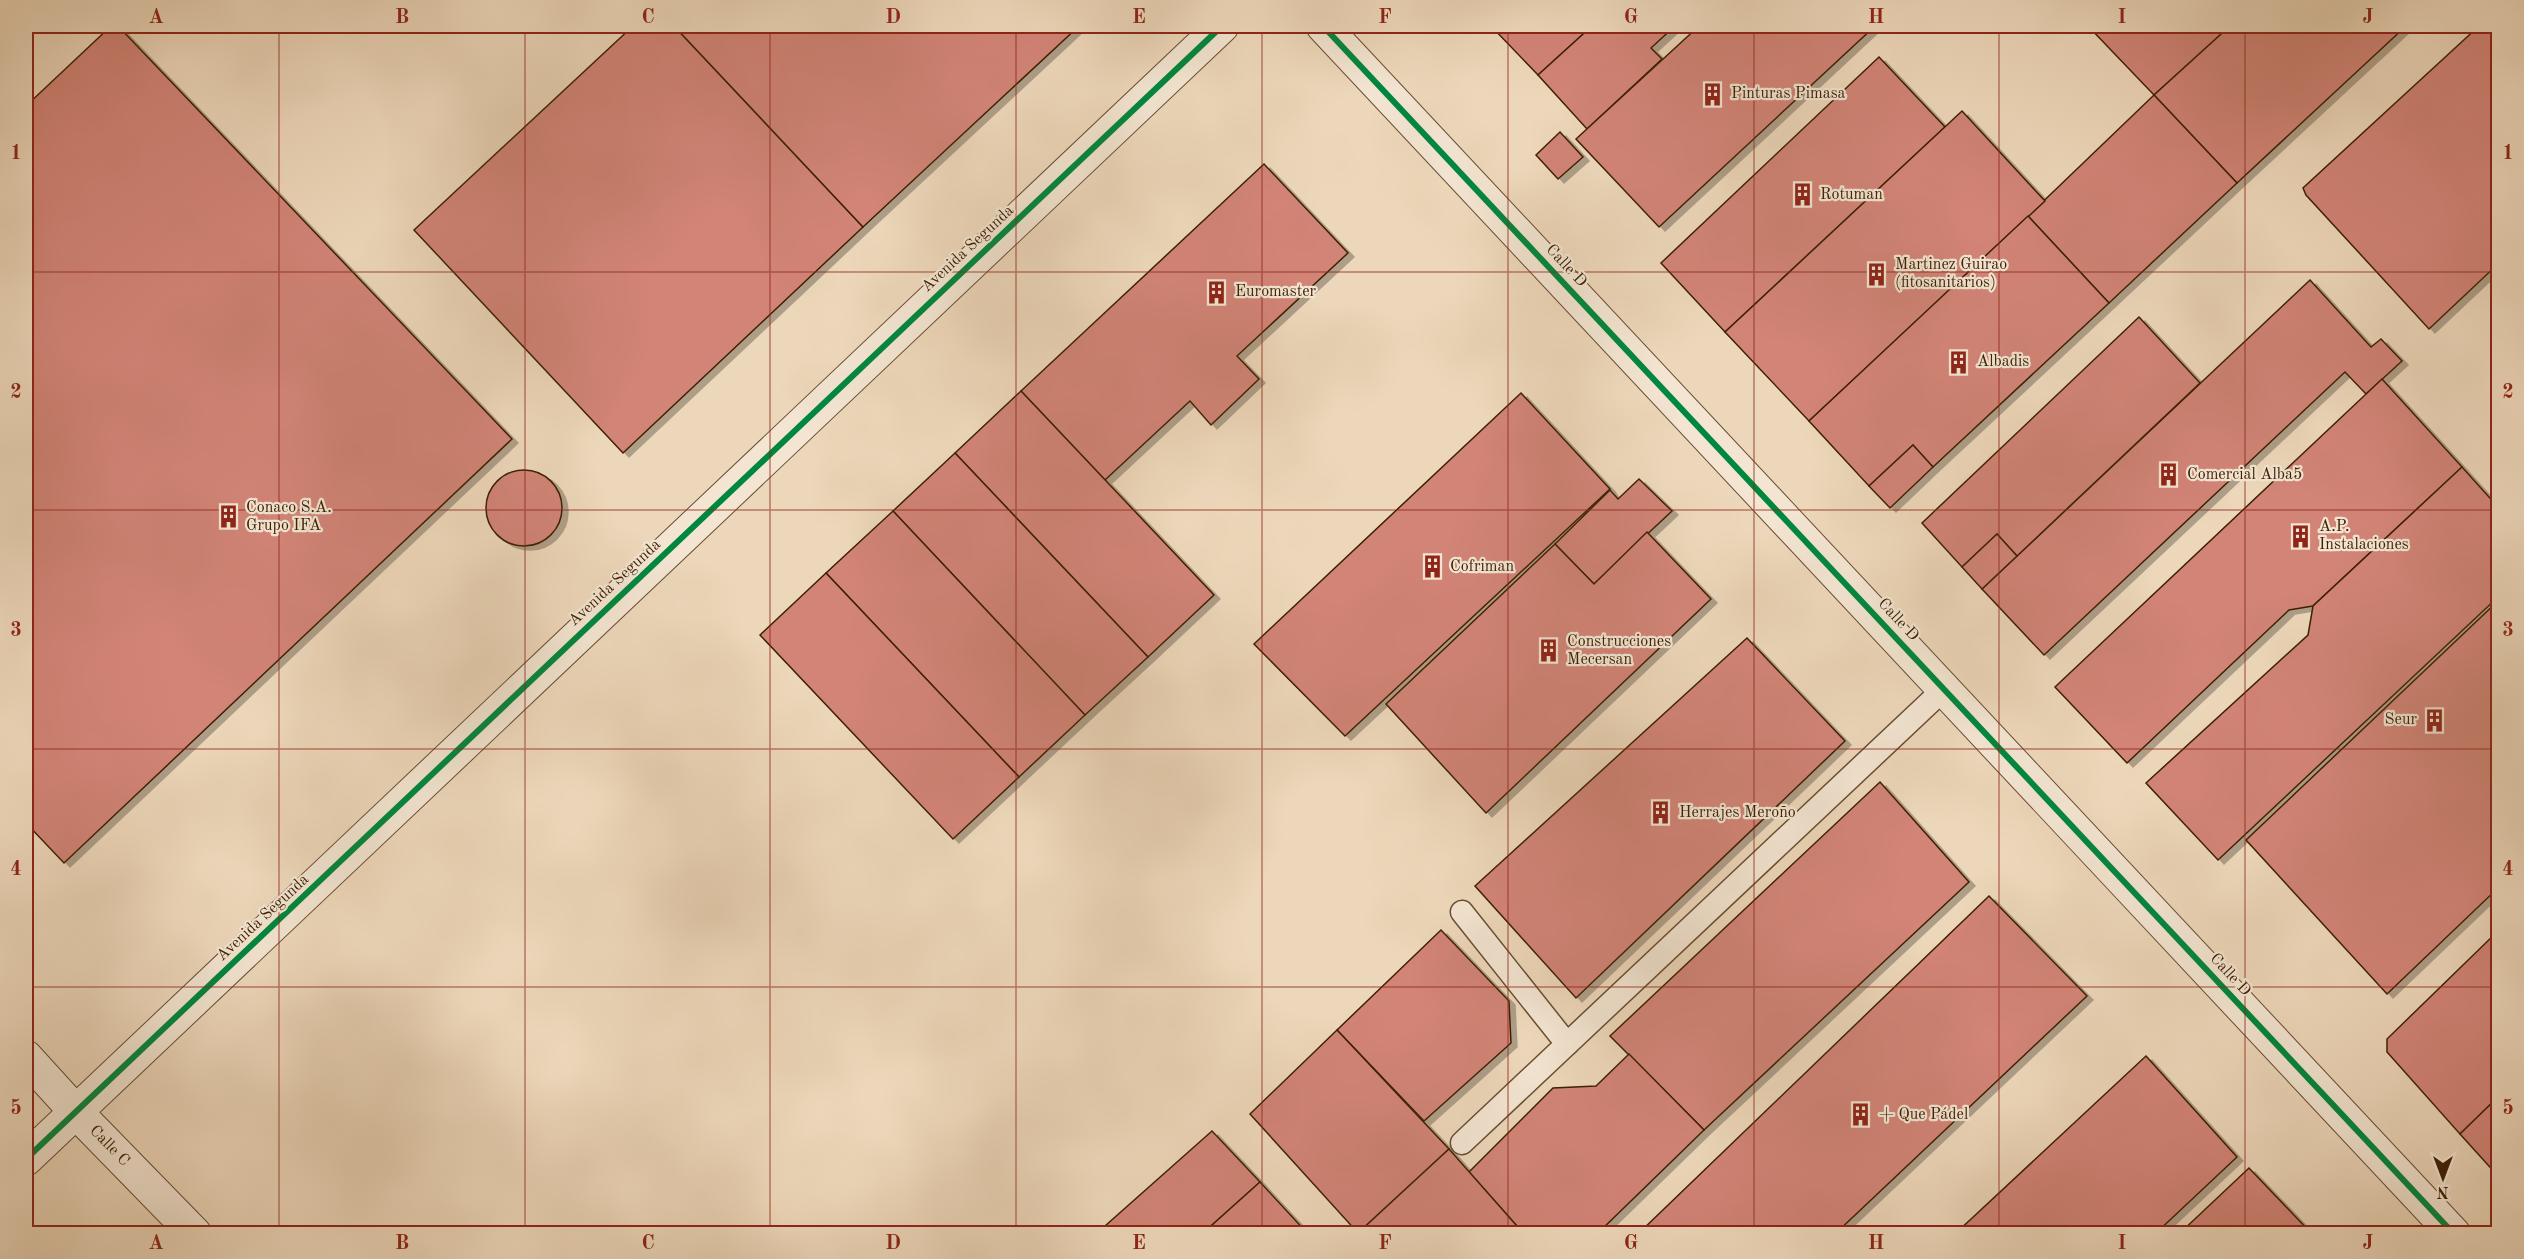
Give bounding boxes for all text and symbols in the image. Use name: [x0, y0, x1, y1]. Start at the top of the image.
text: A: [148, 8, 164, 28]
text: B: [395, 8, 409, 28]
text: C: [641, 8, 655, 28]
text: D: [885, 8, 901, 28]
text: E: [1132, 8, 1146, 28]
text: F: [1378, 8, 1392, 28]
text: G: [1624, 8, 1638, 28]
text: H: [1868, 8, 1884, 28]
text: I: [2118, 8, 2126, 28]
text: J: [2363, 8, 2374, 28]
building icon: Pinturas Pimasa: [1700, 81, 1726, 107]
place label: Pinturas Pimasa: [1731, 86, 1846, 102]
text: 1: [10, 144, 22, 164]
text: 1: [2502, 144, 2514, 164]
building icon: Rotuman: [1789, 182, 1815, 208]
place label: Rotuman: [1820, 187, 1883, 203]
street label: Avenida Segunda: [919, 202, 1017, 296]
street label: Calle D: [1543, 242, 1589, 290]
place label: Martinez Guirao (fitosanitarios): [1895, 257, 2007, 291]
building icon: Martinez Guirao (fitosanitarios): [1864, 261, 1890, 287]
building icon: Euromaster: [1204, 279, 1230, 305]
place label: Euromaster: [1235, 284, 1317, 300]
building icon: Albadis: [1946, 349, 1972, 375]
place label: Albadis: [1977, 354, 2029, 370]
text: 2: [10, 383, 22, 403]
text: 2: [2502, 383, 2514, 403]
building icon: Comercial Alba5: [2156, 462, 2182, 488]
place label: Comercial Alba5: [2187, 467, 2302, 483]
place label: Conaco S.A. Grupo IFA: [246, 500, 332, 534]
building icon: Conaco S.A. Grupo IFA: [215, 504, 241, 530]
place label: A.P. Instalaciones: [2319, 519, 2409, 553]
building icon: A.P. Instalaciones: [2288, 523, 2314, 549]
street label: Avenida Segunda: [566, 536, 664, 630]
building icon: Cofriman: [1419, 554, 1445, 580]
place label: Cofriman: [1450, 559, 1514, 575]
street label: Calle D: [1875, 596, 1921, 644]
text: 3: [10, 621, 22, 641]
text: 3: [2502, 621, 2514, 641]
place label: Construcciones Mecersan: [1567, 634, 1671, 668]
building icon: Construcciones Mecersan: [1536, 638, 1562, 664]
building icon: Seur: [2422, 707, 2448, 733]
place label: Seur: [2385, 712, 2417, 728]
building icon: Herrajes Meroño: [1648, 800, 1674, 826]
place label: Herrajes Meroño: [1679, 805, 1796, 821]
text: 4: [10, 860, 22, 880]
text: 4: [2502, 860, 2514, 880]
street label: Avenida Segunda: [214, 871, 312, 965]
street label: Calle D: [2207, 951, 2253, 999]
text: 5: [10, 1098, 22, 1119]
text: 5: [2502, 1098, 2514, 1119]
building icon: + Que Pádel: [1848, 1102, 1874, 1128]
place label: + Que Pádel: [1879, 1107, 1968, 1123]
street label: Calle C: [86, 1123, 132, 1170]
north arrow: [2413, 1148, 2473, 1208]
text: N: [2436, 1183, 2449, 1199]
text: A: [148, 1234, 164, 1254]
text: B: [395, 1234, 409, 1254]
text: C: [641, 1234, 655, 1254]
text: D: [885, 1234, 901, 1254]
text: E: [1132, 1234, 1146, 1254]
text: F: [1378, 1234, 1392, 1254]
text: G: [1624, 1234, 1638, 1254]
text: H: [1868, 1234, 1884, 1254]
text: I: [2118, 1234, 2126, 1254]
text: J: [2363, 1234, 2374, 1254]

